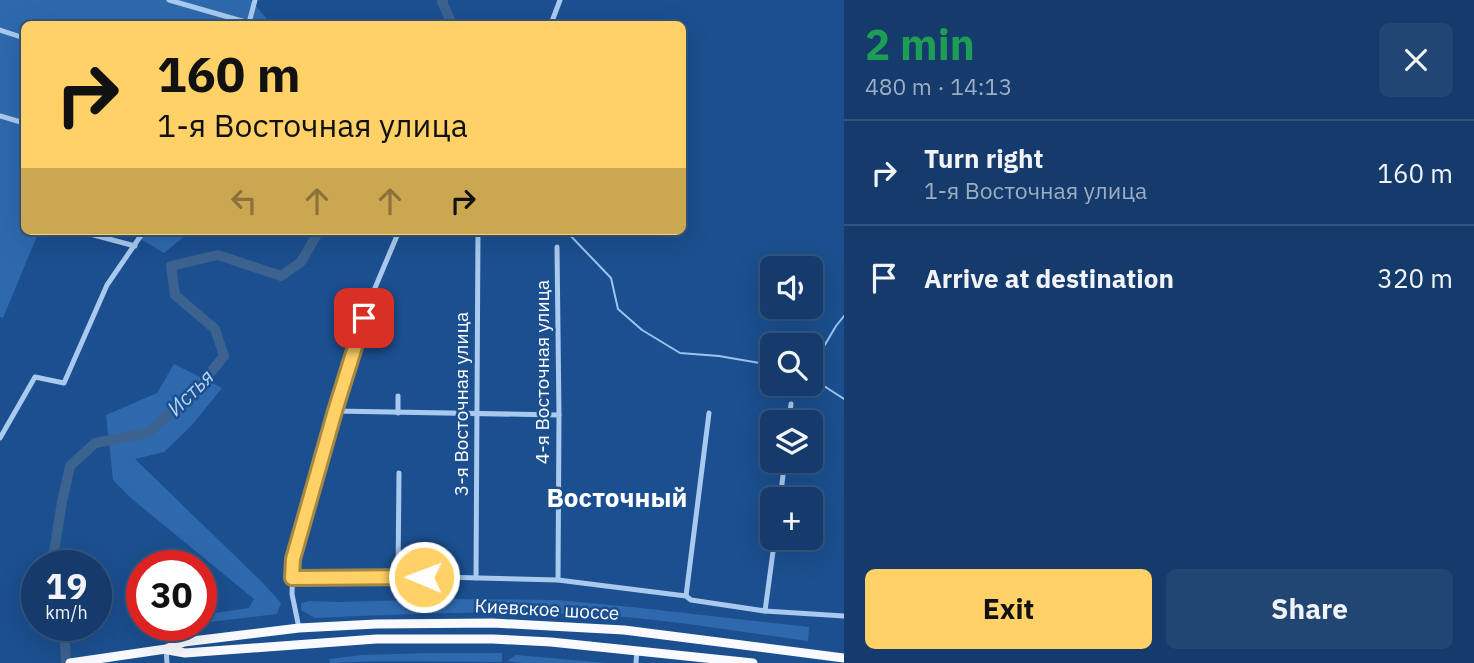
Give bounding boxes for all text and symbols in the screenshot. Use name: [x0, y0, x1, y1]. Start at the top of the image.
text: 2 min: [865, 17, 975, 72]
button: close: [1379, 23, 1453, 97]
text: 160 m: [157, 42, 301, 105]
icon: right: [42, 49, 133, 140]
text: 480 m · 14:13: [865, 71, 1012, 101]
text: 1-я Восточная улица: [157, 104, 468, 146]
text: Turn right: [924, 141, 1043, 175]
icon: right: [865, 154, 903, 192]
text: 160 m: [1377, 156, 1453, 190]
text: 1-я Восточная улица: [924, 175, 1147, 205]
icon: left: [225, 182, 263, 220]
icon: ahead: [298, 182, 336, 220]
icon: ahead: [371, 182, 409, 220]
icon: right: [444, 182, 482, 220]
map controls: [760, 256, 823, 550]
button: sound: [760, 256, 823, 319]
icon: arrive: [865, 259, 903, 297]
text: Arrive at destination: [924, 261, 1174, 295]
text: 320 m: [1377, 261, 1453, 295]
street label: 4-я Восточная улица: [530, 280, 554, 464]
pin: [334, 288, 394, 348]
icon: arrive: [345, 299, 383, 337]
street label: 3-я Восточная улица: [449, 312, 473, 496]
button: search: [760, 333, 823, 396]
water label: Истья: [161, 363, 219, 421]
button: layers: [760, 410, 823, 473]
district label: Восточный: [547, 480, 687, 514]
button: +: [760, 487, 823, 550]
position arrow: [387, 540, 461, 614]
speed limit sign: 30: [126, 550, 217, 641]
text: 19: [45, 563, 88, 609]
button: Exit: [865, 569, 1152, 649]
button: Share: [1166, 569, 1453, 649]
street label: Киевское шоссе: [474, 593, 620, 625]
text: km/h: [45, 601, 88, 624]

